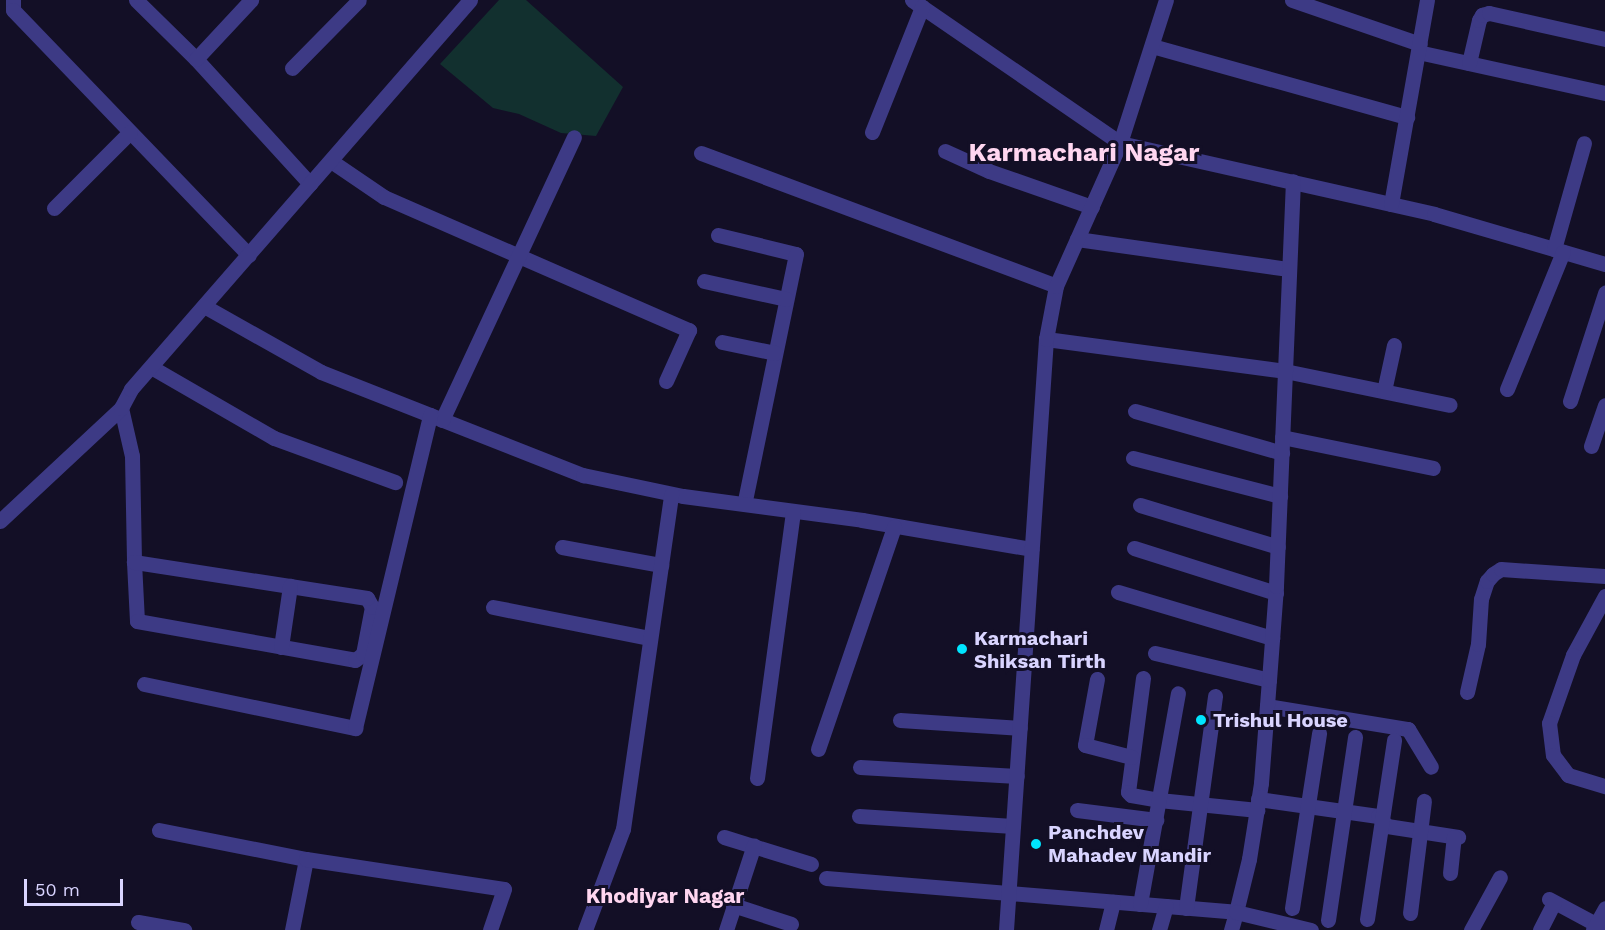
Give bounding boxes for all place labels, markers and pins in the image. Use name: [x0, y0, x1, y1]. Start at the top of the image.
place label: Karmachari Shiksan Tirth: [974, 626, 1106, 673]
marker: Karmachari Shiksan Tirth: [955, 642, 969, 656]
place label: Trishul House: [1213, 708, 1348, 732]
marker: Trishul House: [1194, 713, 1208, 727]
place label: Panchdev Mahadev Mandir: [1048, 820, 1211, 867]
marker: Panchdev Mahadev Mandir: [1029, 837, 1043, 851]

